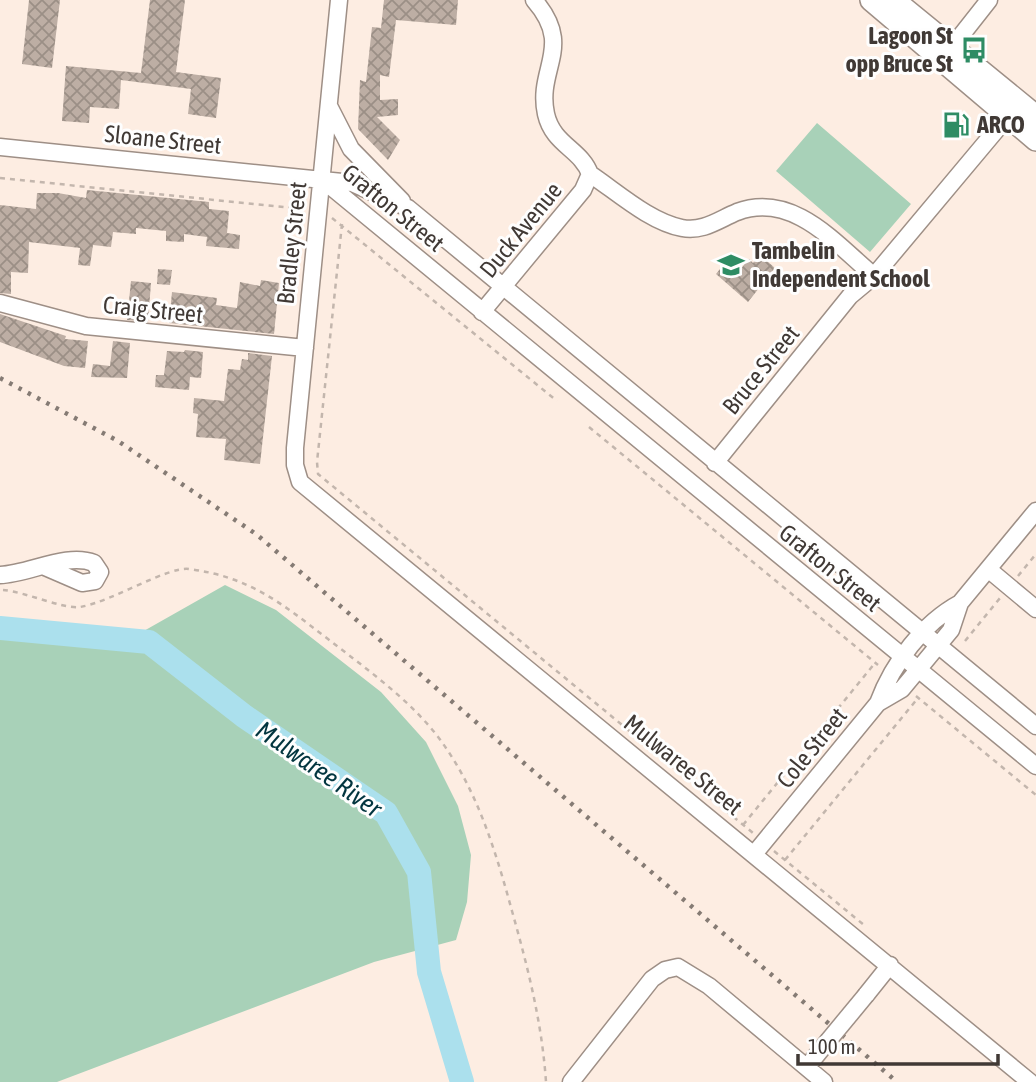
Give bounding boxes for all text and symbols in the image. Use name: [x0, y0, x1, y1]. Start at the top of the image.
place label: Lagoon St opp Bruce St: [846, 22, 953, 77]
bus stop icon: Lagoon St opp Bruce St: [959, 35, 989, 65]
fuel station icon: ARCO: [941, 110, 971, 140]
place label: ARCO: [976, 111, 1025, 138]
street label: Sloane Street: [103, 120, 223, 159]
street label: Grafton Street: [337, 159, 450, 257]
street label: Duck Avenue: [474, 177, 567, 283]
street label: Bradley Street: [272, 180, 311, 306]
place label: Tambelin Independent School: [752, 237, 930, 292]
school or university icon: Tambelin Independent School: [716, 250, 746, 280]
street label: Craig Street: [102, 291, 204, 328]
street label: Bruce Street: [717, 320, 804, 419]
street label: Grafton Street: [774, 519, 887, 617]
street label: Cole Street: [771, 702, 852, 793]
street label: Mulwaree Street: [619, 709, 748, 820]
water label: Mulwaree River: [250, 715, 389, 824]
scale bar: [798, 1023, 998, 1066]
text: 100 m: [808, 1034, 856, 1058]

